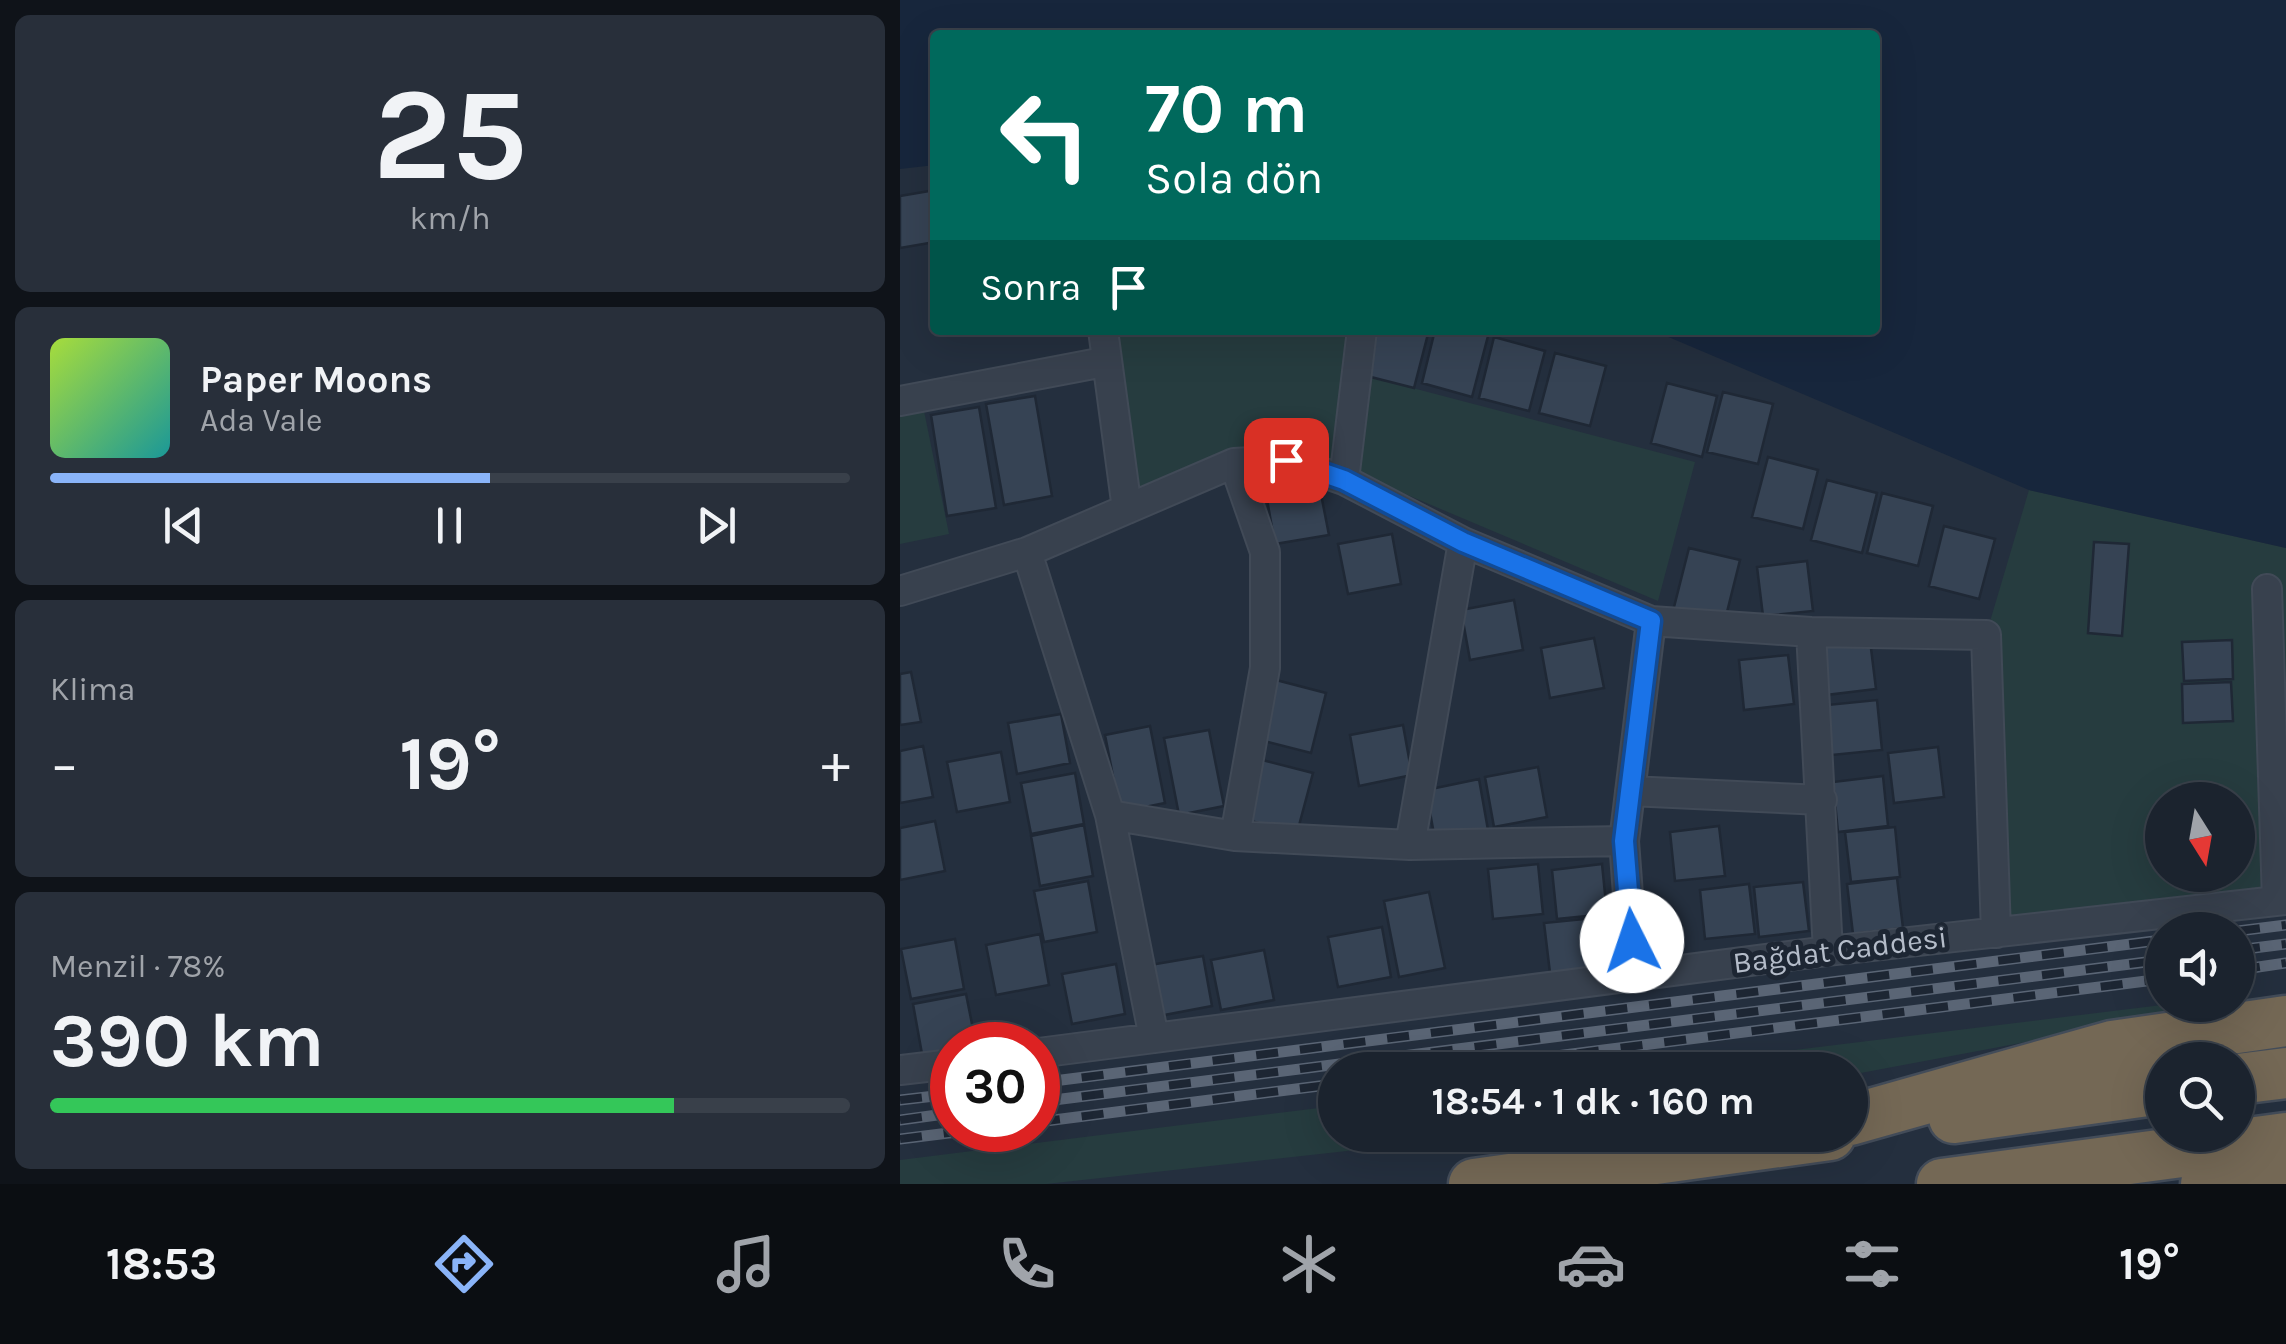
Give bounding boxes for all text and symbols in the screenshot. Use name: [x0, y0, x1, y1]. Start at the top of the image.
text: 25: [373, 59, 527, 211]
text: 70 m: [1145, 68, 1308, 150]
icon: left: [980, 70, 1110, 200]
text: Sola dön: [1145, 152, 1323, 204]
text: km/h: [409, 200, 491, 237]
icon: arrive: [1101, 260, 1156, 315]
text: Sonra: [980, 265, 1081, 310]
text: Paper Moons: [200, 357, 432, 402]
text: Ada Vale: [200, 402, 323, 439]
pin: [1244, 418, 1329, 503]
icon: arrive: [1259, 433, 1314, 488]
icon: previous: [156, 498, 211, 553]
icon: pause: [422, 498, 477, 553]
icon: next: [689, 498, 744, 553]
text: Klima: [50, 671, 136, 708]
text: 19°: [399, 720, 501, 808]
text: −: [50, 732, 79, 796]
text: +: [821, 732, 850, 796]
north arrow: [2145, 782, 2255, 892]
map controls: [2145, 782, 2255, 1152]
position arrow: [1580, 889, 1684, 993]
button: sound: [2145, 912, 2255, 1022]
street label: Bağdat Caddesi: [1731, 919, 1949, 981]
text: Menzil · 78%: [50, 948, 225, 985]
text: 390 km: [50, 997, 324, 1085]
speed limit sign: 30: [930, 1022, 1060, 1152]
button: search: [2145, 1042, 2255, 1152]
text: 18:54 · 1 dk · 160 m: [1431, 1079, 1755, 1124]
icon: directions: [429, 1229, 499, 1299]
icon: music: [711, 1229, 781, 1299]
icon: phone: [992, 1229, 1062, 1299]
icon: climate: [1274, 1229, 1344, 1299]
icon: car: [1556, 1229, 1626, 1299]
icon: filters: [1837, 1229, 1907, 1299]
text: 18:53: [106, 1238, 217, 1290]
text: 19°: [2119, 1238, 2180, 1290]

